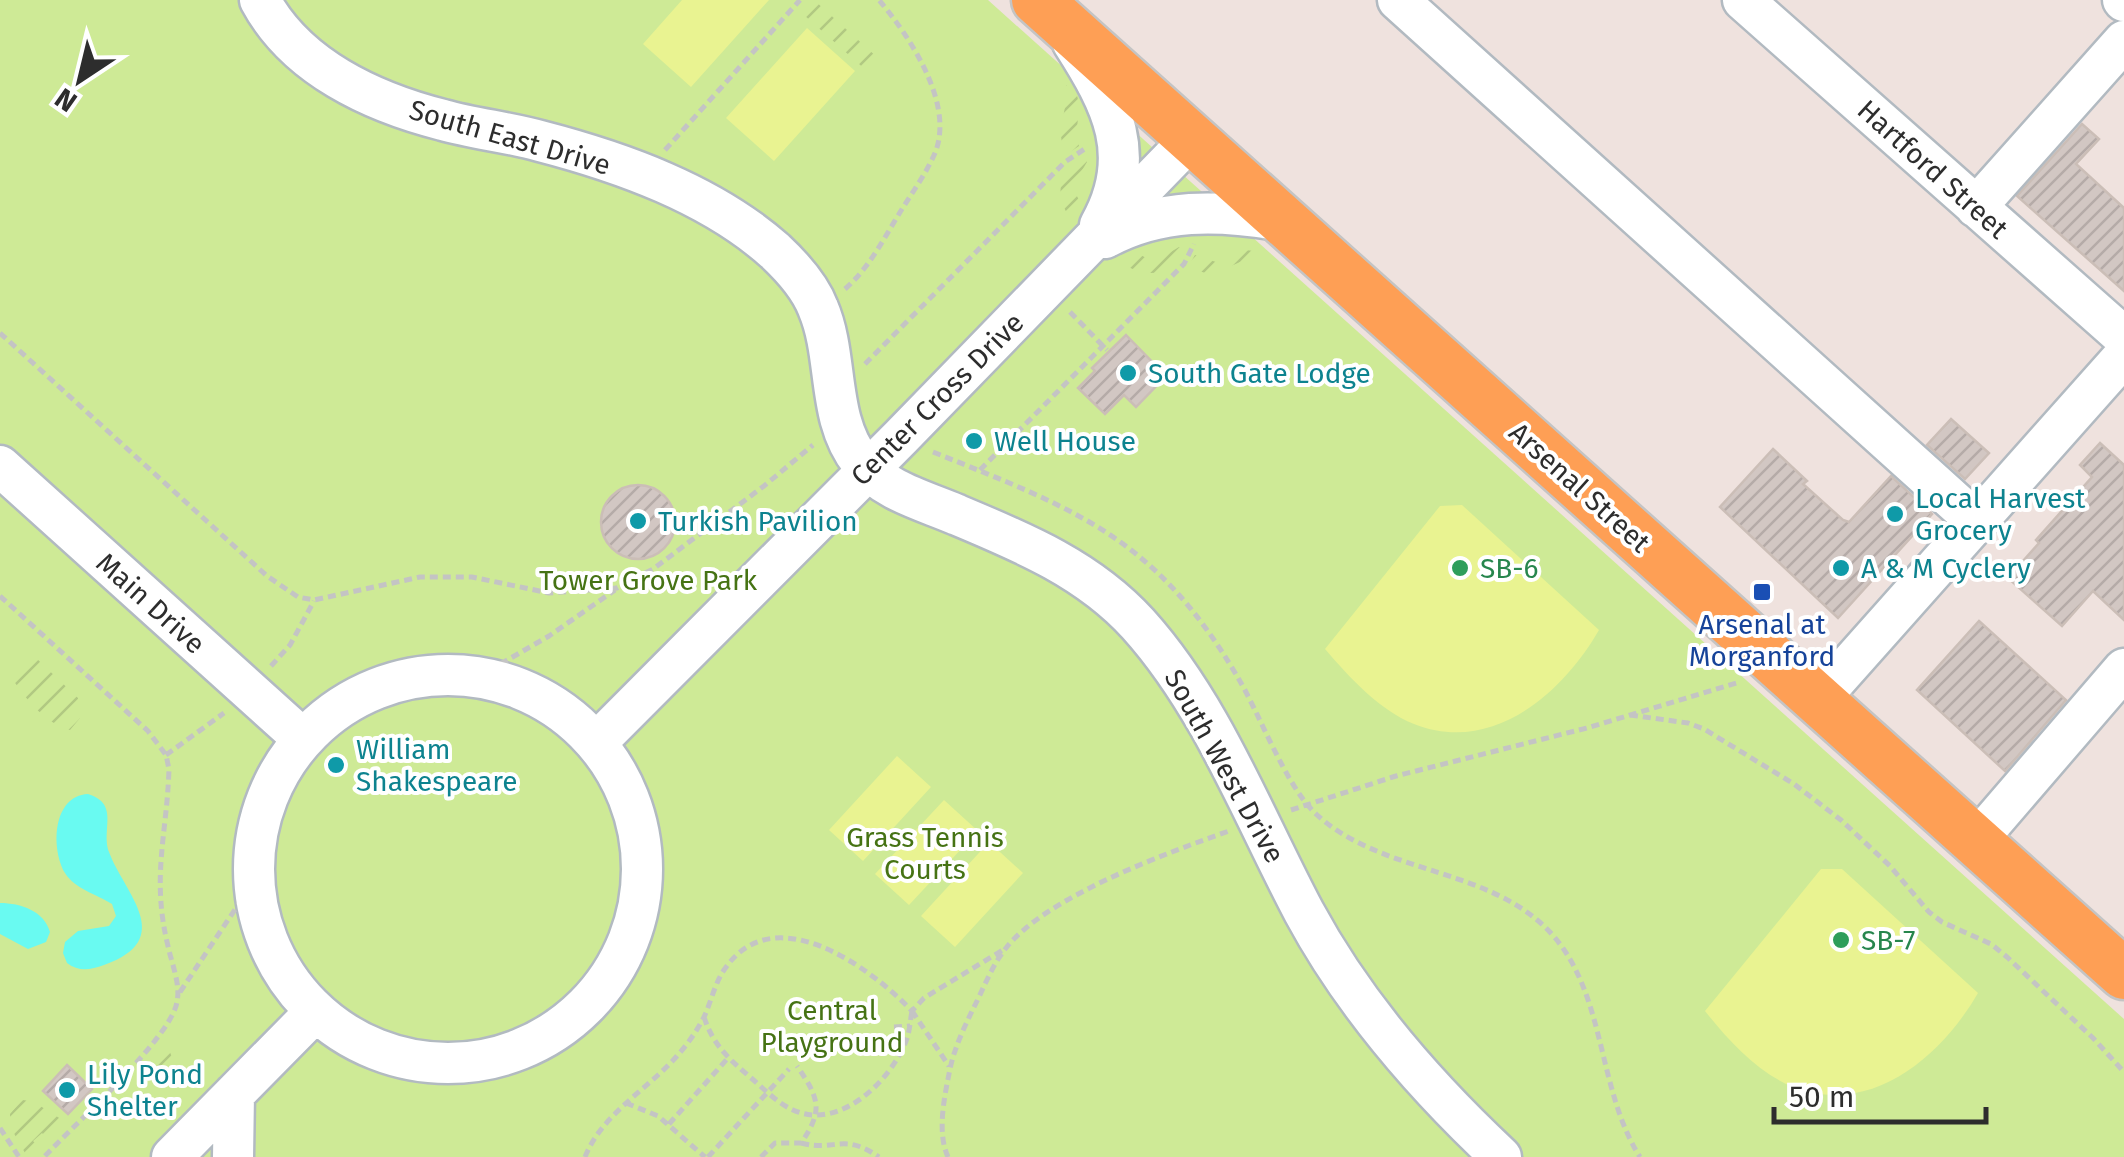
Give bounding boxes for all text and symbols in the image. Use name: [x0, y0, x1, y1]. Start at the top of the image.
north arrow: [30, 30, 130, 130]
text: N: [49, 81, 83, 119]
street label: South East Drive: [405, 93, 614, 182]
street label: Hartford Street: [1851, 93, 2015, 246]
street label: Center Cross Drive: [844, 306, 1031, 493]
place label: South Gate Lodge: [1148, 357, 1371, 390]
marker: South Gate Lodge: [1117, 362, 1139, 384]
street label: Arsenal Street: [1503, 416, 1657, 560]
place label: Well House: [994, 425, 1136, 458]
marker: Well House: [963, 430, 985, 452]
place label: Local Harvest Grocery: [1915, 482, 2086, 547]
marker: Local Harvest Grocery: [1884, 503, 1906, 525]
place label: Turkish Pavilion: [658, 505, 858, 538]
marker: Turkish Pavilion: [627, 510, 649, 532]
street label: Main Drive: [90, 546, 212, 661]
place label: SB-6: [1480, 552, 1539, 585]
place label: A & M Cyclery: [1861, 552, 2031, 585]
marker: SB-6: [1449, 557, 1471, 579]
marker: A & M Cyclery: [1830, 557, 1852, 579]
park label: Tower Grove Park: [539, 564, 758, 597]
marker: Arsenal at Morganford: [1751, 581, 1773, 603]
place label: Arsenal at Morganford: [1689, 608, 1835, 673]
street label: South West Drive: [1158, 664, 1291, 869]
place label: William Shakespeare: [356, 733, 517, 798]
marker: William Shakespeare: [325, 754, 347, 776]
park label: Grass Tennis Courts: [846, 821, 1004, 886]
place label: SB-7: [1861, 924, 1915, 957]
marker: SB-7: [1830, 929, 1852, 951]
park label: Central Playground: [761, 994, 903, 1059]
place label: Lily Pond Shelter: [87, 1058, 203, 1123]
scale bar: [1774, 1062, 1986, 1124]
marker: Lily Pond Shelter: [56, 1079, 78, 1101]
text: 50 m: [1789, 1079, 1854, 1115]

